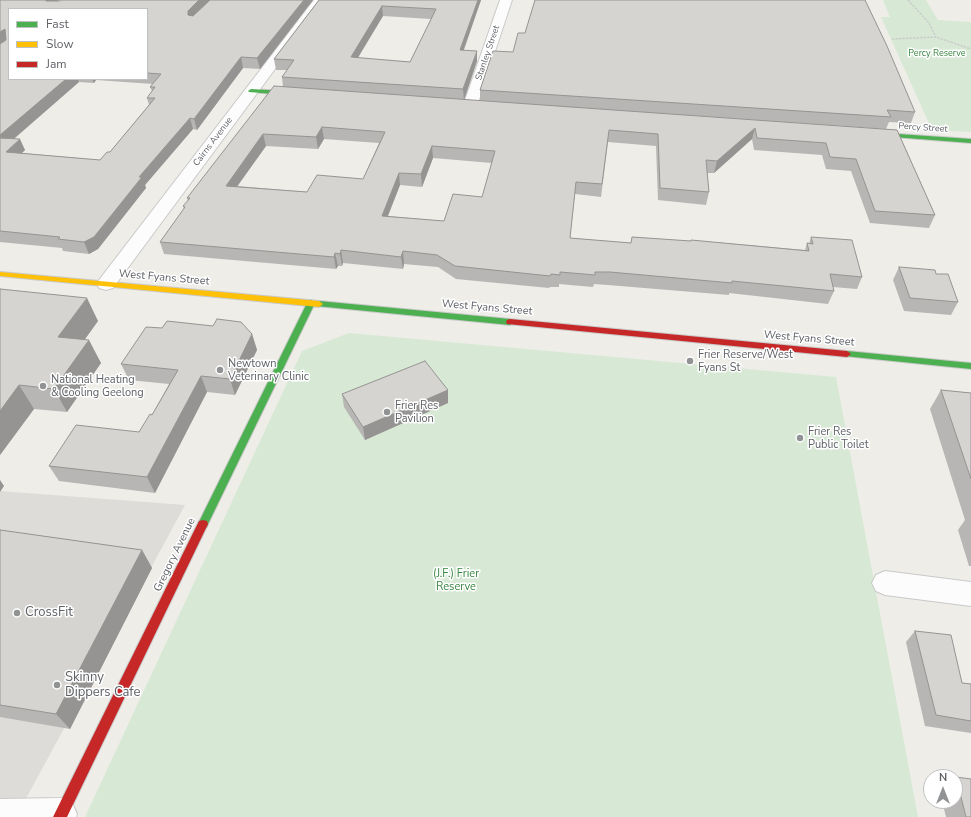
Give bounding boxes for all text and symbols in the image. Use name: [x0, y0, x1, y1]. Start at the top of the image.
legend: [8, 8, 148, 80]
text: Fast: [46, 16, 69, 32]
street label: Stanley Street: [474, 24, 502, 82]
text: Slow: [46, 36, 74, 52]
park label: Percy Reserve: [908, 49, 966, 59]
text: Jam: [46, 56, 67, 72]
street label: Cairns Avenue: [191, 115, 235, 169]
street label: Percy Street: [898, 121, 948, 135]
street label: West Fyans Street: [118, 267, 210, 289]
street label: West Fyans Street: [441, 297, 533, 319]
street label: West Fyans Street: [763, 328, 855, 350]
place label: Frier Reserve/West Fyans St: [698, 348, 793, 374]
marker: Frier Reserve/West Fyans St: [685, 356, 695, 366]
place label: Newtown Veterinary Clinic: [228, 357, 309, 383]
marker: Newtown Veterinary Clinic: [215, 365, 225, 375]
place label: National Heating & Cooling Geelong: [51, 373, 144, 399]
marker: National Heating & Cooling Geelong: [38, 381, 48, 391]
place label: Frier Res Pavilion: [395, 399, 438, 425]
marker: Frier Res Pavilion: [382, 407, 392, 417]
place label: Frier Res Public Toilet: [808, 425, 869, 451]
marker: Frier Res Public Toilet: [795, 433, 805, 443]
street label: Gregory Avenue: [151, 516, 199, 594]
park label: (J.F.) Frier Reserve: [433, 567, 479, 593]
place label: CrossFit: [25, 605, 73, 621]
marker: CrossFit: [12, 608, 22, 618]
place label: Skinny Dippers Cafe: [65, 670, 140, 701]
marker: Skinny Dippers Cafe: [52, 680, 62, 690]
north arrow: [923, 769, 963, 809]
text: N: [939, 770, 947, 785]

